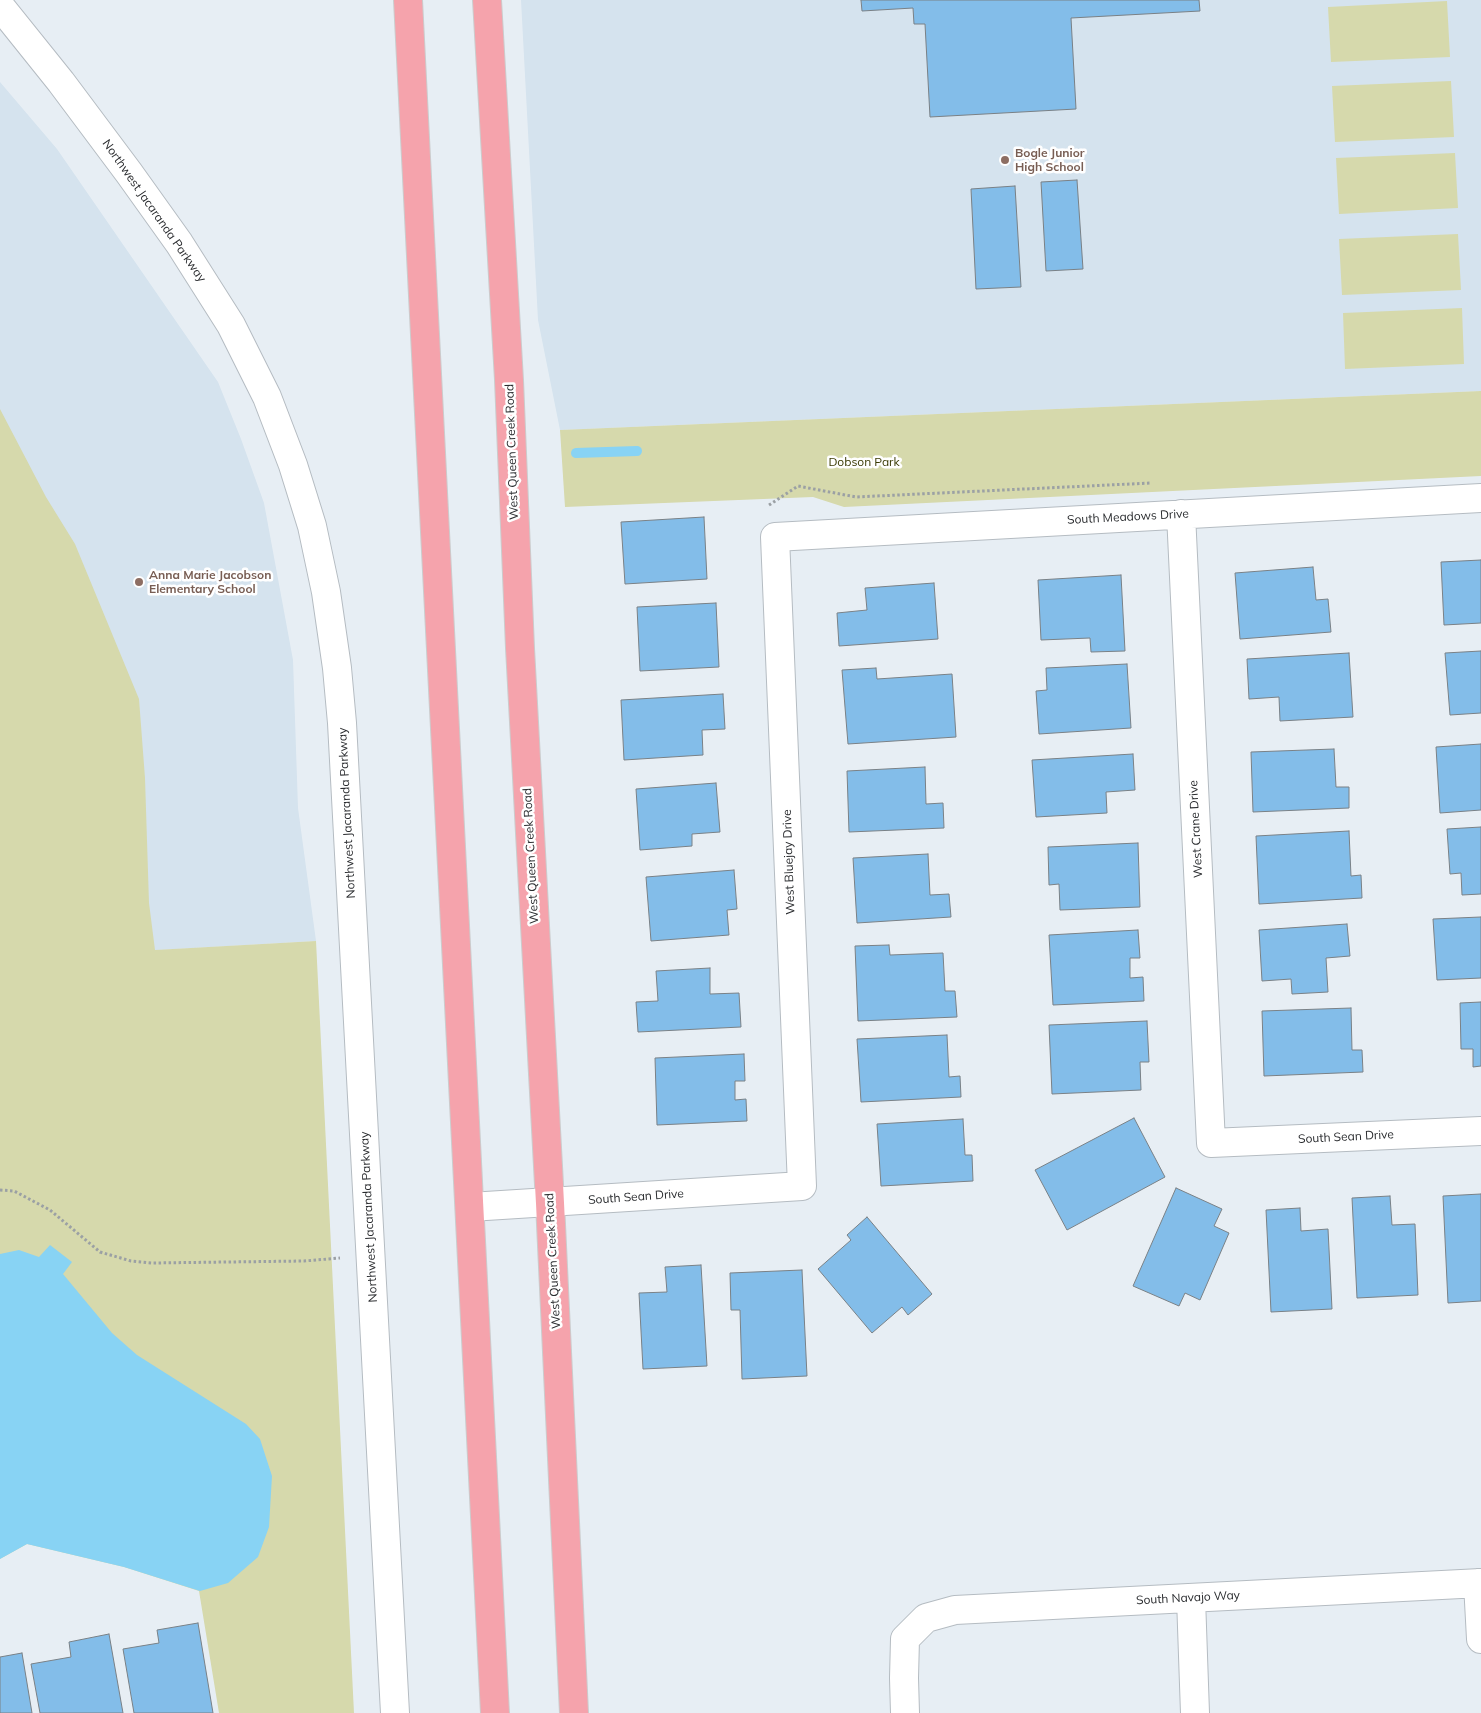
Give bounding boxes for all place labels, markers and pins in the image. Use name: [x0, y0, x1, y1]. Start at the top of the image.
place label: Bogle Junior High School: [1015, 146, 1085, 174]
marker: Bogle Junior High School: [999, 154, 1011, 166]
place label: Anna Marie Jacobson Elementary School: [149, 568, 271, 596]
marker: Anna Marie Jacobson Elementary School: [133, 576, 145, 588]

